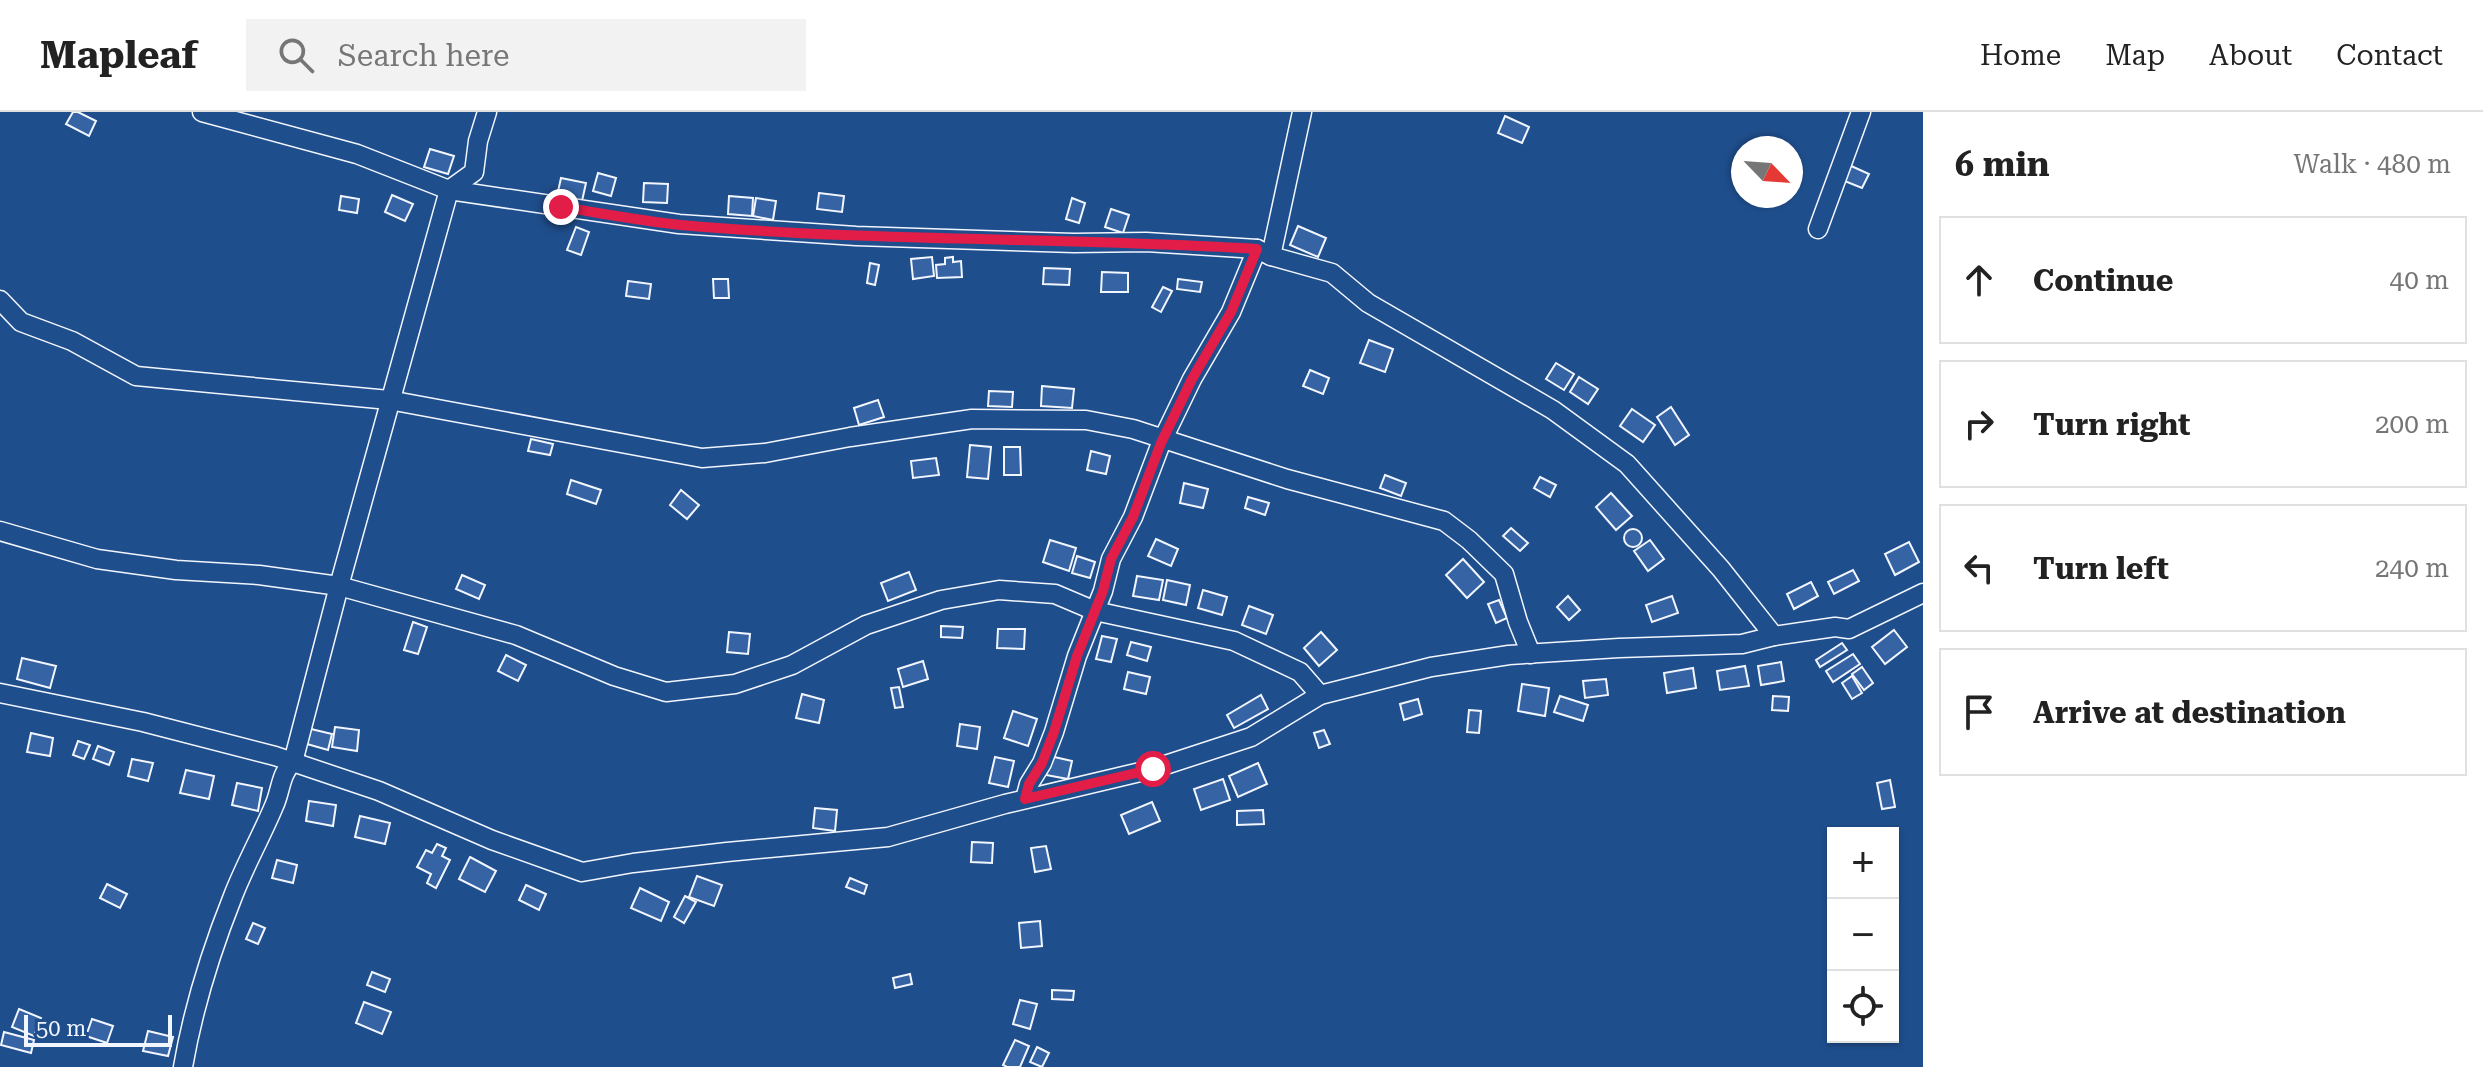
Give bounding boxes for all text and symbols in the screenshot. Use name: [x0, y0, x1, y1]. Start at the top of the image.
search box: [246, 19, 806, 91]
text: Mapleaf: [40, 33, 198, 77]
icon: search: [274, 33, 318, 77]
text: Search here: [338, 38, 510, 73]
text: Home: [1980, 39, 2061, 72]
text: Map: [2105, 39, 2165, 72]
text: About: [2209, 39, 2292, 72]
text: Contact: [2336, 39, 2443, 72]
north arrow: [1731, 136, 1803, 208]
text: 6 min: [1955, 144, 2050, 184]
text: Walk · 480 m: [2293, 149, 2451, 179]
route end: [543, 189, 579, 225]
icon: ahead: [1957, 258, 2001, 302]
text: Continue: [2033, 263, 2173, 298]
text: 40 m: [2390, 265, 2449, 295]
icon: right: [1957, 402, 2001, 446]
text: Turn right: [2033, 407, 2190, 442]
text: 200 m: [2375, 409, 2449, 439]
icon: left: [1957, 546, 2001, 590]
text: Turn left: [2033, 551, 2169, 586]
text: 240 m: [2375, 553, 2449, 583]
icon: arrive: [1957, 690, 2001, 734]
text: Arrive at destination: [2033, 695, 2346, 730]
route start: [1135, 751, 1171, 787]
map controls: [1827, 827, 1899, 1043]
button: +: [1827, 827, 1899, 899]
button: −: [1827, 899, 1899, 971]
button: locate: [1827, 971, 1899, 1043]
scale bar: [24, 1011, 172, 1047]
text: 50 m: [36, 1016, 86, 1041]

